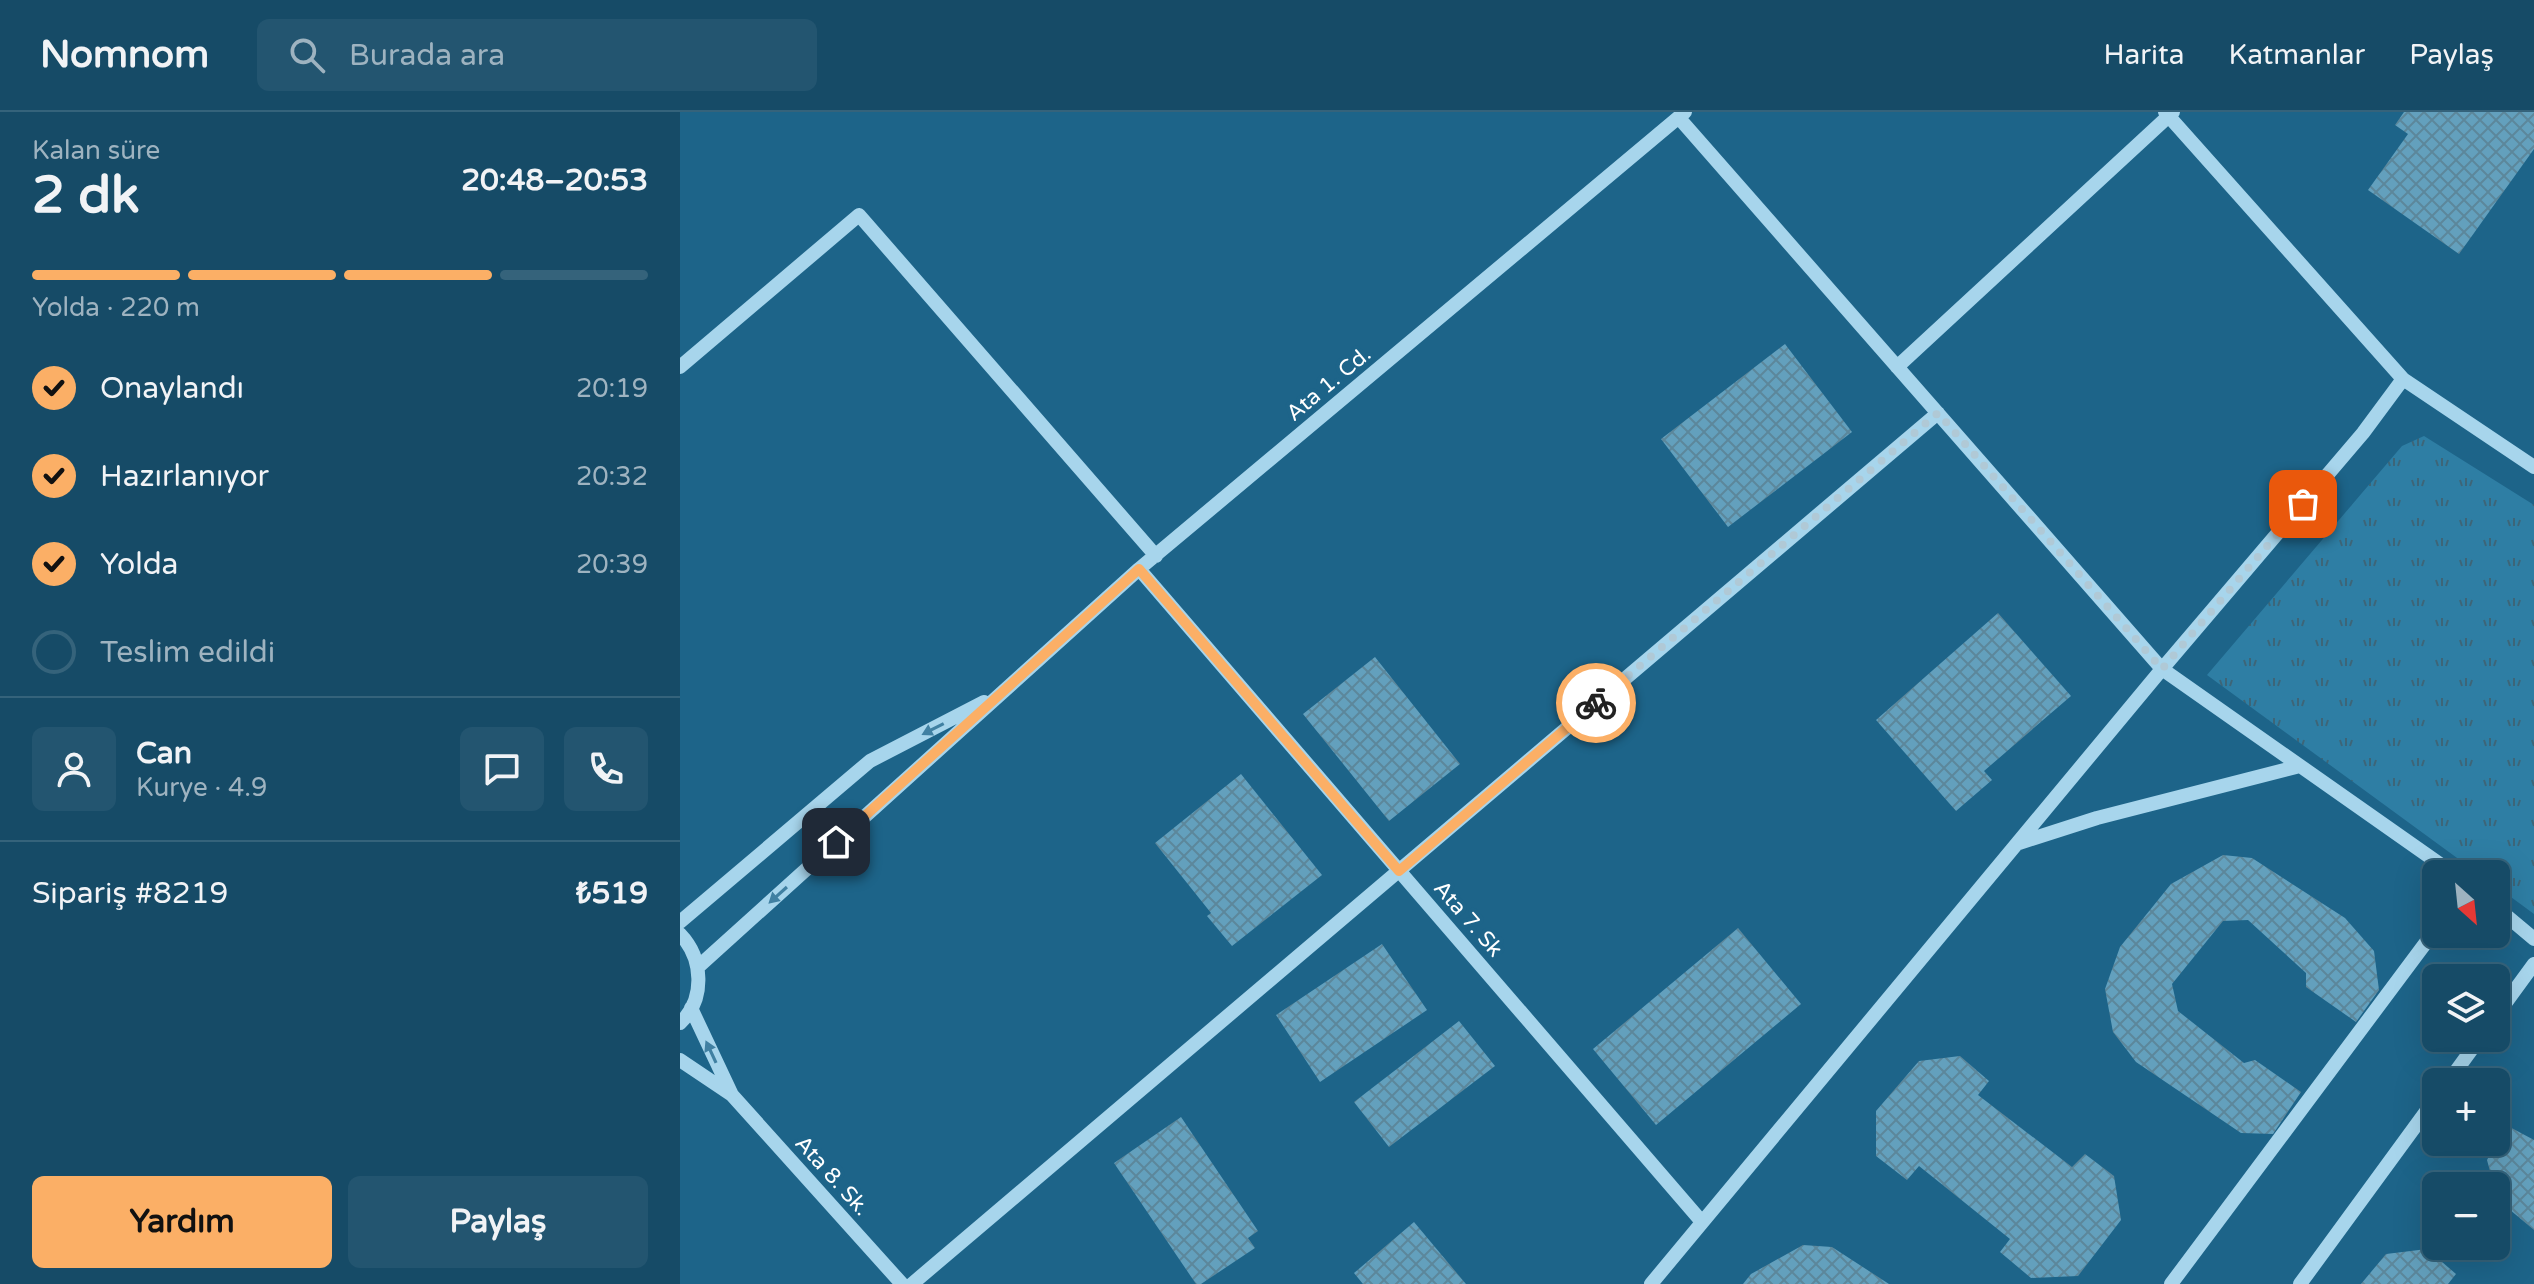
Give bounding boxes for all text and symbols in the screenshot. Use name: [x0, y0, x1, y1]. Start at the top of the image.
search box: [257, 19, 817, 91]
text: Nomnom: [40, 32, 209, 78]
icon: search: [285, 33, 329, 77]
text: Burada ara: [349, 37, 505, 74]
text: Harita: [2103, 38, 2184, 72]
text: Katmanlar: [2228, 38, 2365, 72]
text: Paylaş: [2409, 38, 2494, 72]
text: Kalan süre: [32, 135, 160, 166]
text: 20:48–20:53: [461, 162, 648, 199]
text: 2 dk: [32, 164, 139, 227]
text: Yolda · 220 m: [32, 292, 200, 323]
street label: Ata 1. Cd.: [1281, 341, 1376, 427]
icon: check: [32, 366, 76, 410]
text: Onaylandı: [100, 370, 244, 407]
text: 20:19: [576, 373, 648, 404]
icon: check: [32, 454, 76, 498]
text: Hazırlanıyor: [100, 458, 269, 495]
text: 20:32: [576, 461, 648, 492]
pin: [2269, 470, 2337, 538]
icon: bag: [2281, 482, 2325, 526]
icon: check: [32, 542, 76, 586]
text: Yolda: [100, 546, 178, 583]
text: 20:39: [576, 549, 648, 580]
text: Teslim edildi: [100, 634, 275, 671]
courier: [1556, 663, 1636, 743]
icon: bike: [1574, 681, 1618, 725]
one-way arrow: [921, 722, 944, 735]
button: person: [32, 727, 116, 811]
button: chat: [460, 727, 544, 811]
button: phone: [564, 727, 648, 811]
text: Can: [136, 735, 192, 772]
text: Kurye · 4.9: [136, 772, 267, 803]
pin: [802, 808, 870, 876]
icon: home: [814, 820, 858, 864]
north arrow: [2422, 860, 2510, 948]
map controls: [2422, 860, 2510, 1260]
text: Sipariş #8219: [32, 875, 228, 912]
text: ₺519: [576, 875, 648, 912]
street label: Ata 7. Sk: [1428, 875, 1508, 962]
one-way arrow: [768, 886, 788, 903]
button: layers: [2422, 964, 2510, 1052]
one-way arrow: [704, 1040, 718, 1064]
button: +: [2422, 1068, 2510, 1156]
street label: Ata 8. Sk.: [790, 1130, 875, 1221]
button: −: [2422, 1172, 2510, 1260]
button: Yardım: [32, 1176, 332, 1268]
button: Paylaş: [348, 1176, 648, 1268]

